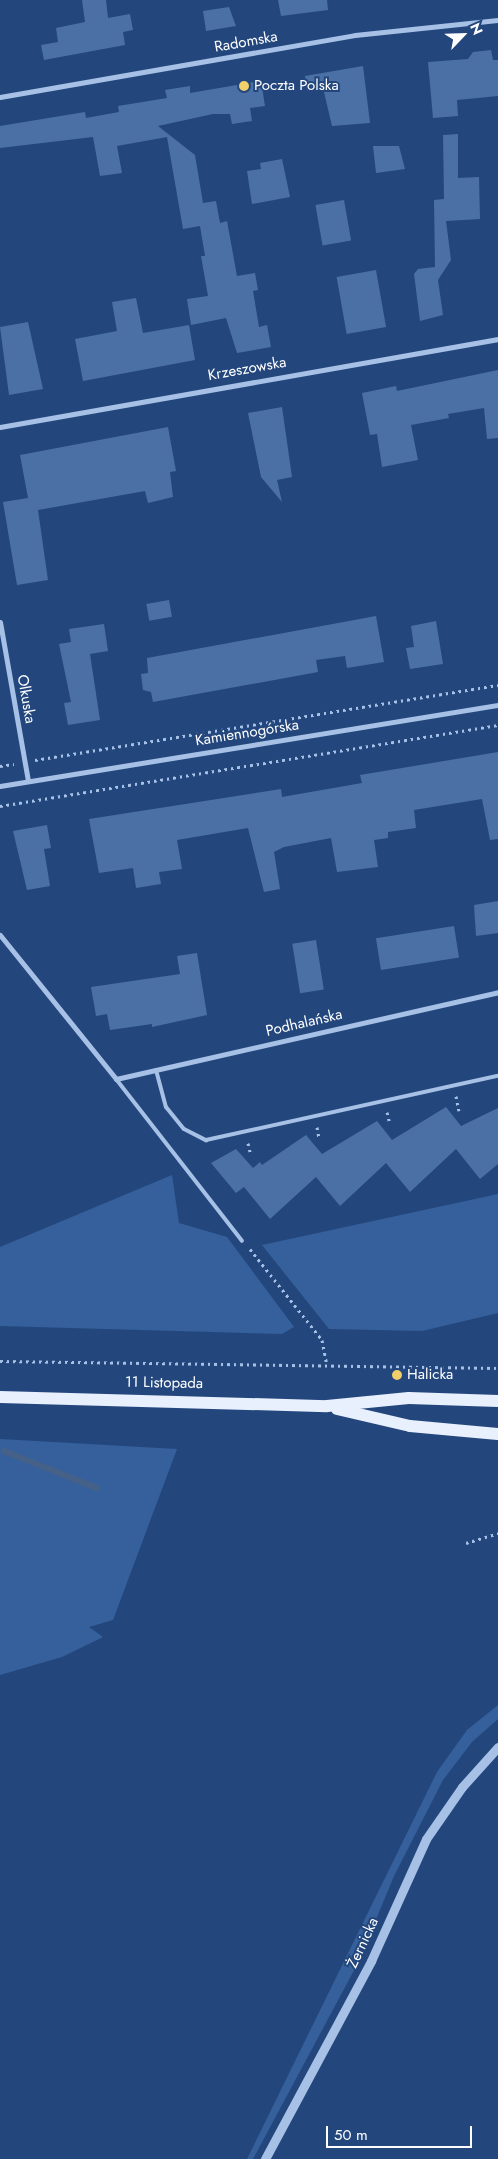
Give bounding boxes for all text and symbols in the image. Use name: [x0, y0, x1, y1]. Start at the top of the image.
north arrow: [438, 10, 488, 60]
text: N: [465, 20, 488, 38]
street label: Radomska: [213, 28, 279, 56]
place label: Poczta Polska: [254, 77, 339, 95]
marker: Poczta Polska: [238, 80, 250, 92]
street label: Krzeszowska: [206, 353, 288, 385]
street label: Olkuska: [13, 673, 39, 725]
street label: Kamiennogórska: [194, 716, 300, 750]
street label: Podhalańska: [264, 1005, 344, 1041]
place label: Halicka: [407, 1366, 453, 1384]
marker: Halicka: [391, 1369, 403, 1381]
street label: 11 Listopada: [125, 1373, 203, 1393]
street label: Żernicka: [343, 1915, 383, 1971]
scale bar: [328, 2116, 474, 2148]
text: 50 m: [334, 2124, 368, 2146]

